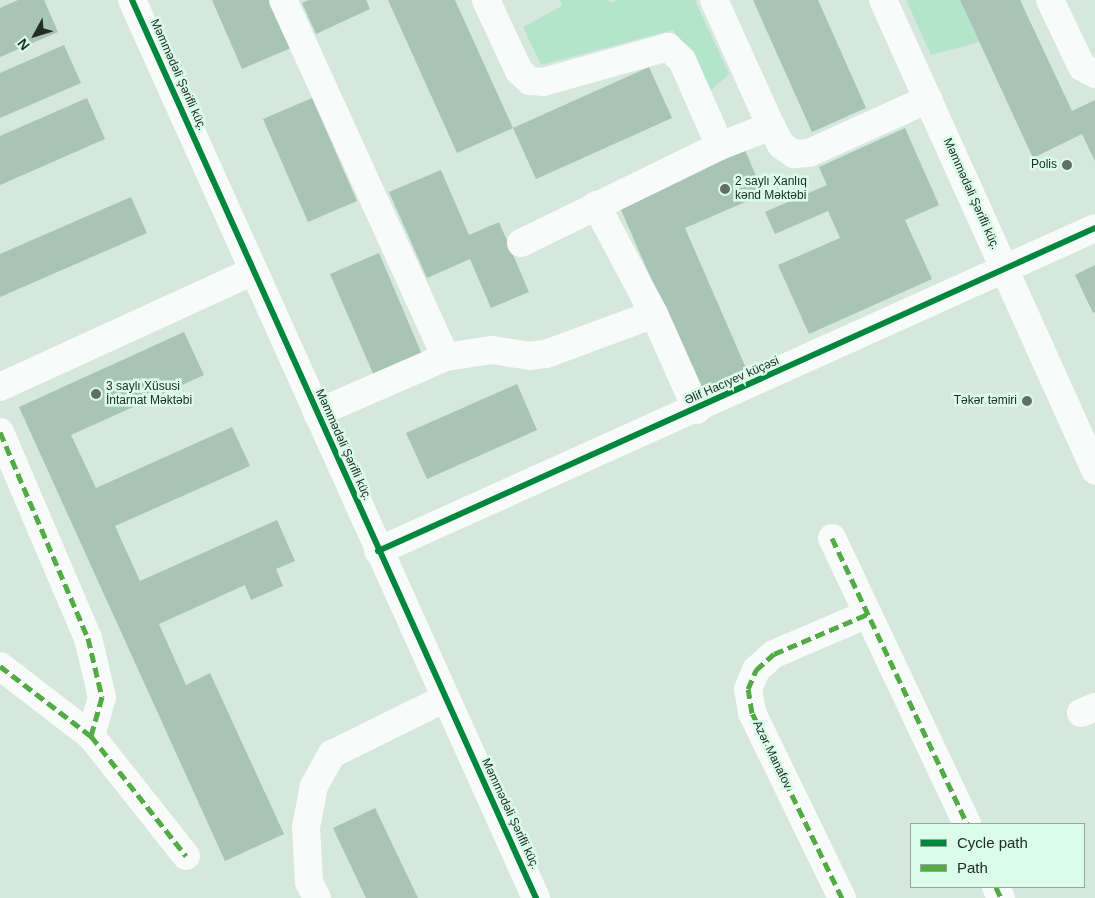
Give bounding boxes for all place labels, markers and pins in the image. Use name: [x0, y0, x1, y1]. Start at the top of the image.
place label: Polis: [1031, 158, 1057, 172]
marker: Polis: [1061, 159, 1073, 171]
place label: 2 saylı Xanlıq kənd Məktəbi: [735, 175, 807, 203]
marker: 2 saylı Xanlıq kənd Məktəbi: [719, 183, 731, 195]
place label: 3 saylı Xüsusi İntarnat Məktəbi: [106, 380, 192, 408]
marker: 3 saylı Xüsusi İntarnat Məktəbi: [90, 388, 102, 400]
place label: Təkər təmiri: [954, 394, 1017, 408]
marker: Təkər təmiri: [1021, 395, 1033, 407]

